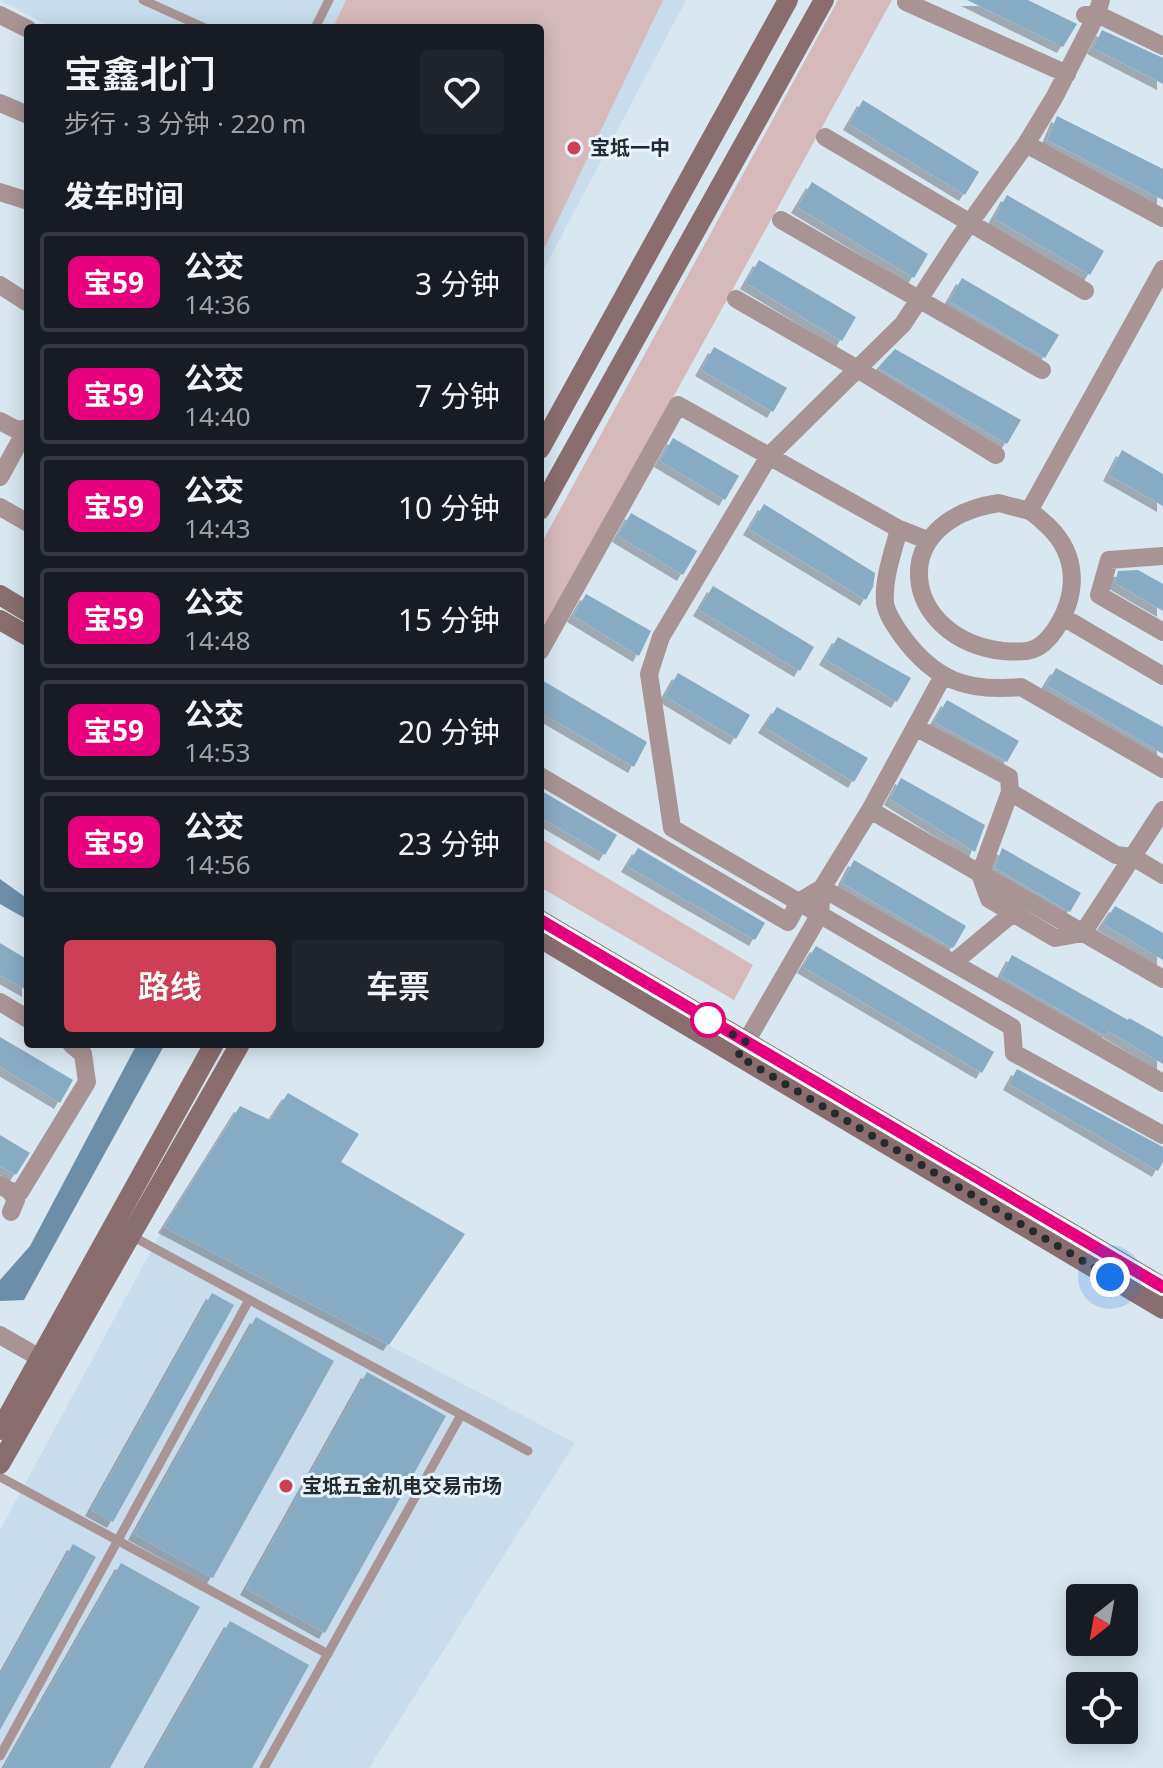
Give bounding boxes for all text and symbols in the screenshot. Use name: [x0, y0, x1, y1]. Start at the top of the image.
text: 宝鑫北门: [64, 47, 216, 99]
button: heart: [420, 50, 504, 134]
text: 步行 · 3 分钟 · 220 m: [64, 105, 306, 141]
place label: 宝坻一中: [590, 134, 670, 161]
marker: 宝坻一中: [565, 139, 583, 157]
text: 发车时间: [64, 175, 184, 216]
text: 公交: [184, 245, 244, 286]
text: 宝59: [84, 263, 144, 301]
text: 3 分钟: [415, 263, 500, 304]
text: 14:36: [184, 286, 251, 322]
text: 公交: [184, 357, 244, 398]
text: 宝59: [84, 375, 144, 413]
text: 7 分钟: [415, 375, 500, 416]
text: 14:40: [184, 398, 251, 434]
text: 公交: [184, 469, 244, 510]
text: 宝59: [84, 487, 144, 525]
text: 10 分钟: [398, 487, 500, 528]
text: 14:43: [184, 510, 251, 546]
text: 公交: [184, 581, 244, 622]
text: 宝59: [84, 599, 144, 637]
text: 15 分钟: [398, 599, 500, 640]
text: 14:48: [184, 622, 251, 658]
text: 公交: [184, 693, 244, 734]
text: 宝59: [84, 711, 144, 749]
text: 20 分钟: [398, 711, 500, 752]
text: 14:53: [184, 734, 251, 770]
text: 公交: [184, 805, 244, 846]
text: 宝59: [84, 823, 144, 861]
text: 23 分钟: [398, 823, 500, 864]
text: 14:56: [184, 846, 251, 882]
button: 路线: [64, 940, 276, 1032]
button: 车票: [292, 940, 504, 1032]
unlabelled marker: [691, 1003, 725, 1037]
your location: [1090, 1257, 1130, 1297]
place label: 宝坻五金机电交易市场: [302, 1472, 502, 1499]
marker: 宝坻五金机电交易市场: [277, 1477, 295, 1495]
north arrow: [1066, 1584, 1138, 1656]
map controls: [1066, 1584, 1138, 1744]
button: locate: [1066, 1672, 1138, 1744]

